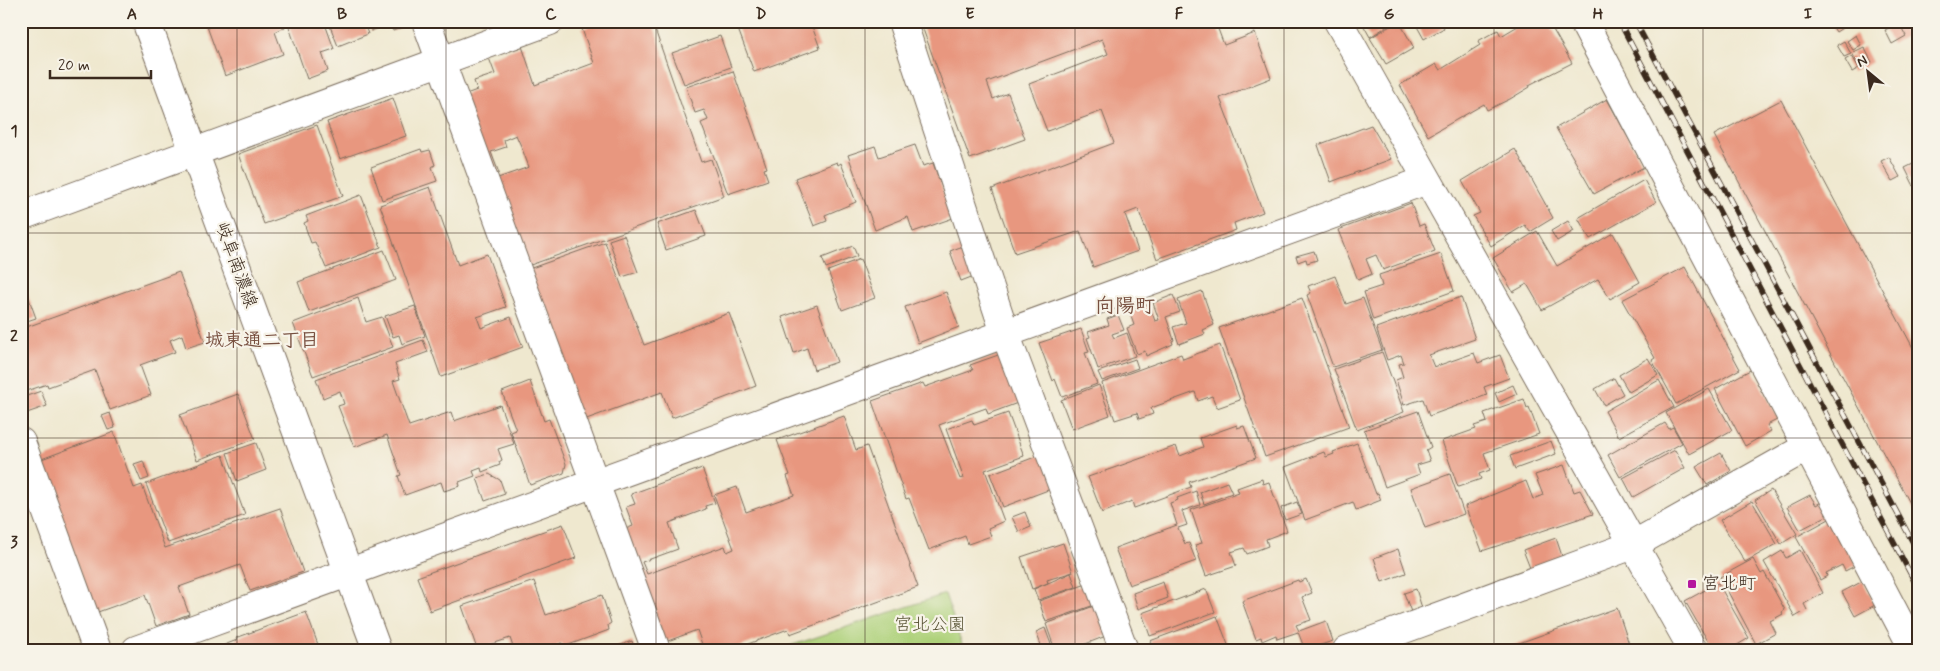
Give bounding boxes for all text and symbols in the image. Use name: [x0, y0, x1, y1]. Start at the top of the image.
text: A: [127, 4, 137, 25]
text: B: [337, 4, 347, 25]
text: C: [545, 4, 557, 25]
text: D: [755, 4, 767, 25]
text: E: [965, 4, 975, 25]
text: F: [1175, 4, 1184, 25]
text: G: [1384, 4, 1395, 25]
text: H: [1593, 4, 1604, 25]
text: I: [1804, 4, 1813, 25]
scale bar: [50, 48, 151, 80]
north arrow: [1842, 48, 1892, 98]
text: N: [1854, 51, 1871, 72]
text: 20 m: [58, 56, 90, 76]
text: 1: [10, 121, 18, 142]
street label: 岐阜南濃線: [209, 219, 263, 311]
district label: 向陽町: [1095, 293, 1155, 320]
text: 2: [10, 326, 18, 347]
district label: 城東通二丁目: [205, 328, 319, 353]
text: 3: [10, 532, 18, 553]
place label: 宮北町: [1702, 572, 1756, 596]
marker: 宮北町: [1686, 578, 1698, 590]
park label: 宮北公園: [894, 613, 966, 637]

